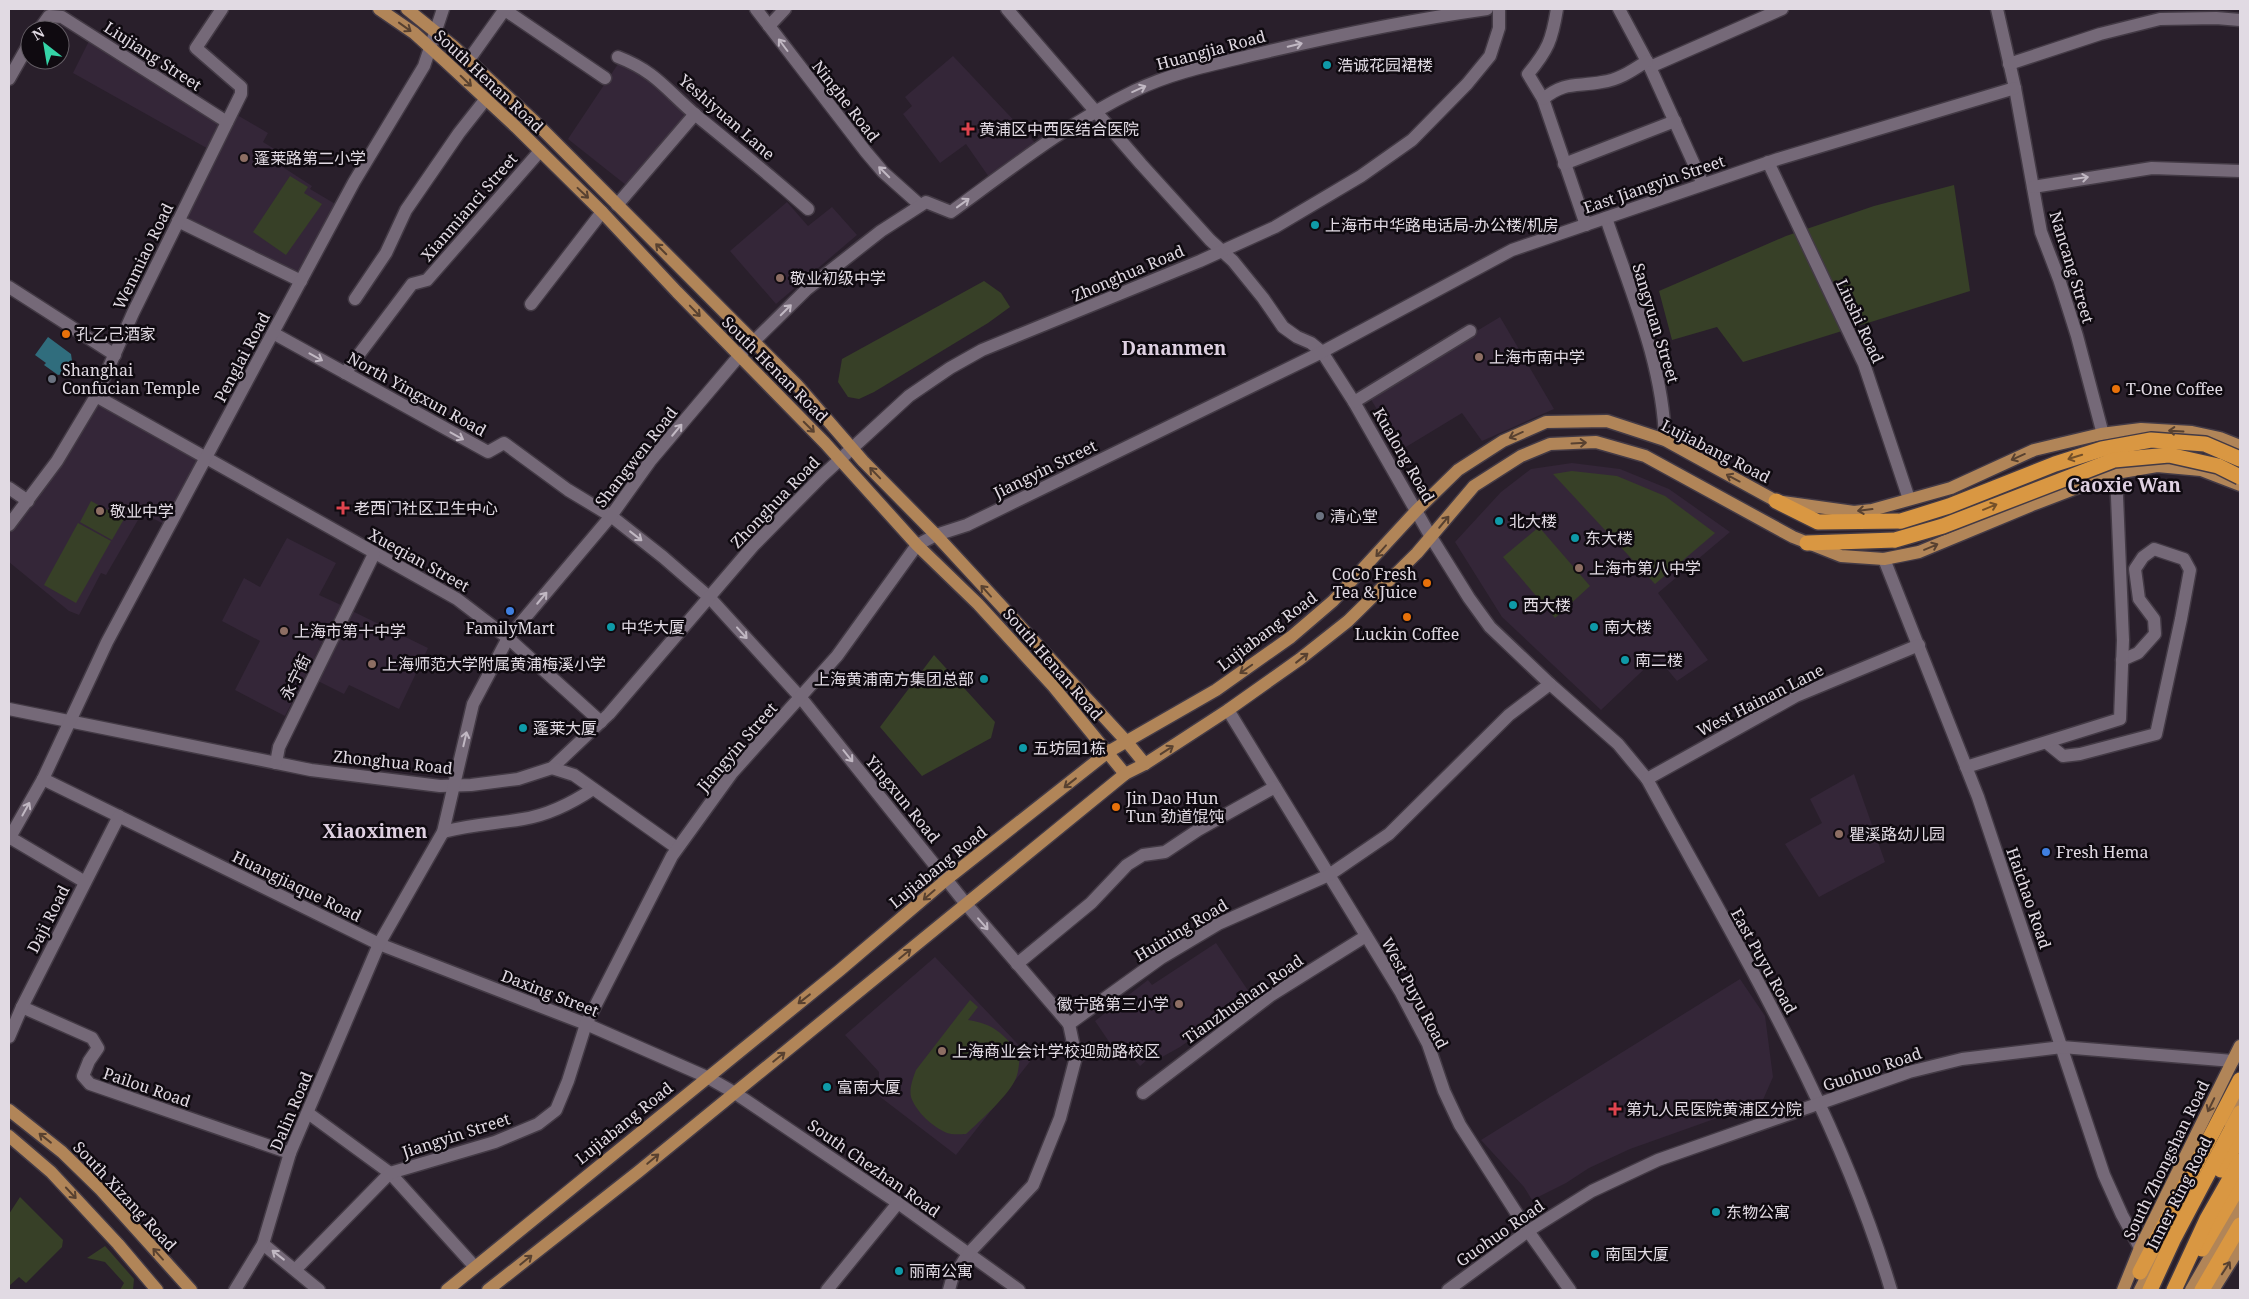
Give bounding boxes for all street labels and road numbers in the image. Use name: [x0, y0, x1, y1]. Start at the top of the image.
street label: Liujiang Street: [100, 16, 206, 96]
street label: South Henan Road: [430, 25, 548, 137]
street label: Huangjia Road: [1154, 25, 1268, 75]
street label: Ninghe Road: [807, 56, 885, 146]
street label: Yeshiyuan Lane: [674, 69, 780, 165]
street label: Xianmianci Street: [416, 148, 522, 266]
street label: East Jiangyin Street: [1580, 149, 1728, 218]
street label: Wenmiao Road: [108, 199, 178, 313]
street label: Nancang Street: [2045, 208, 2100, 326]
street label: Zhonghua Road: [1069, 239, 1188, 307]
street label: Sangyuan Street: [1627, 261, 1685, 386]
street label: Liushi Road: [1831, 275, 1889, 367]
street label: Penglai Road: [209, 308, 275, 406]
street label: South Henan Road: [717, 311, 833, 427]
street label: North Yingxun Road: [344, 347, 490, 441]
street label: Shangwen Road: [590, 402, 682, 512]
street label: Kualong Road: [1368, 404, 1440, 507]
street label: Lujiabang Road: [1658, 414, 1774, 488]
street label: Jiangyin Street: [989, 434, 1100, 504]
street label: Zhonghua Road: [725, 451, 825, 553]
street label: Xueqian Street: [365, 523, 474, 597]
street label: Lujiabang Road: [1213, 586, 1321, 676]
street label: South Henan Road: [998, 603, 1108, 725]
street label: 永宁街: [275, 651, 315, 703]
street label: West Hainan Lane: [1693, 658, 1827, 742]
street label: Jiangyin Street: [691, 697, 782, 797]
street label: Zhonghua Road: [332, 745, 454, 779]
street label: Yingxun Road: [860, 750, 945, 847]
street label: Lujiabang Road: [885, 821, 992, 913]
street label: Haichao Road: [2001, 844, 2057, 952]
street label: Huangjiaque Road: [229, 845, 365, 927]
street label: Daji Road: [22, 881, 75, 957]
street label: Huining Road: [1130, 893, 1232, 966]
street label: East Puyu Road: [1726, 904, 1802, 1018]
street label: West Puyu Road: [1376, 933, 1454, 1053]
street label: Tianzhushan Road: [1178, 949, 1308, 1049]
street label: Daxing Street: [498, 964, 602, 1022]
street label: Guohuo Road: [1820, 1042, 1924, 1096]
street label: Pailou Road: [100, 1062, 194, 1112]
street label: Dalin Road: [265, 1068, 318, 1154]
street label: South Zhongshan Road: [2118, 1076, 2214, 1244]
street label: Lujiabang Road: [571, 1077, 678, 1169]
street label: Jiangyin Street: [398, 1107, 513, 1163]
street label: South Chezhan Road: [803, 1114, 945, 1222]
street label: Inner Ring Road: [2141, 1133, 2217, 1253]
street label: South Xizang Road: [68, 1136, 182, 1256]
street label: Guohuo Road: [1451, 1194, 1549, 1272]

